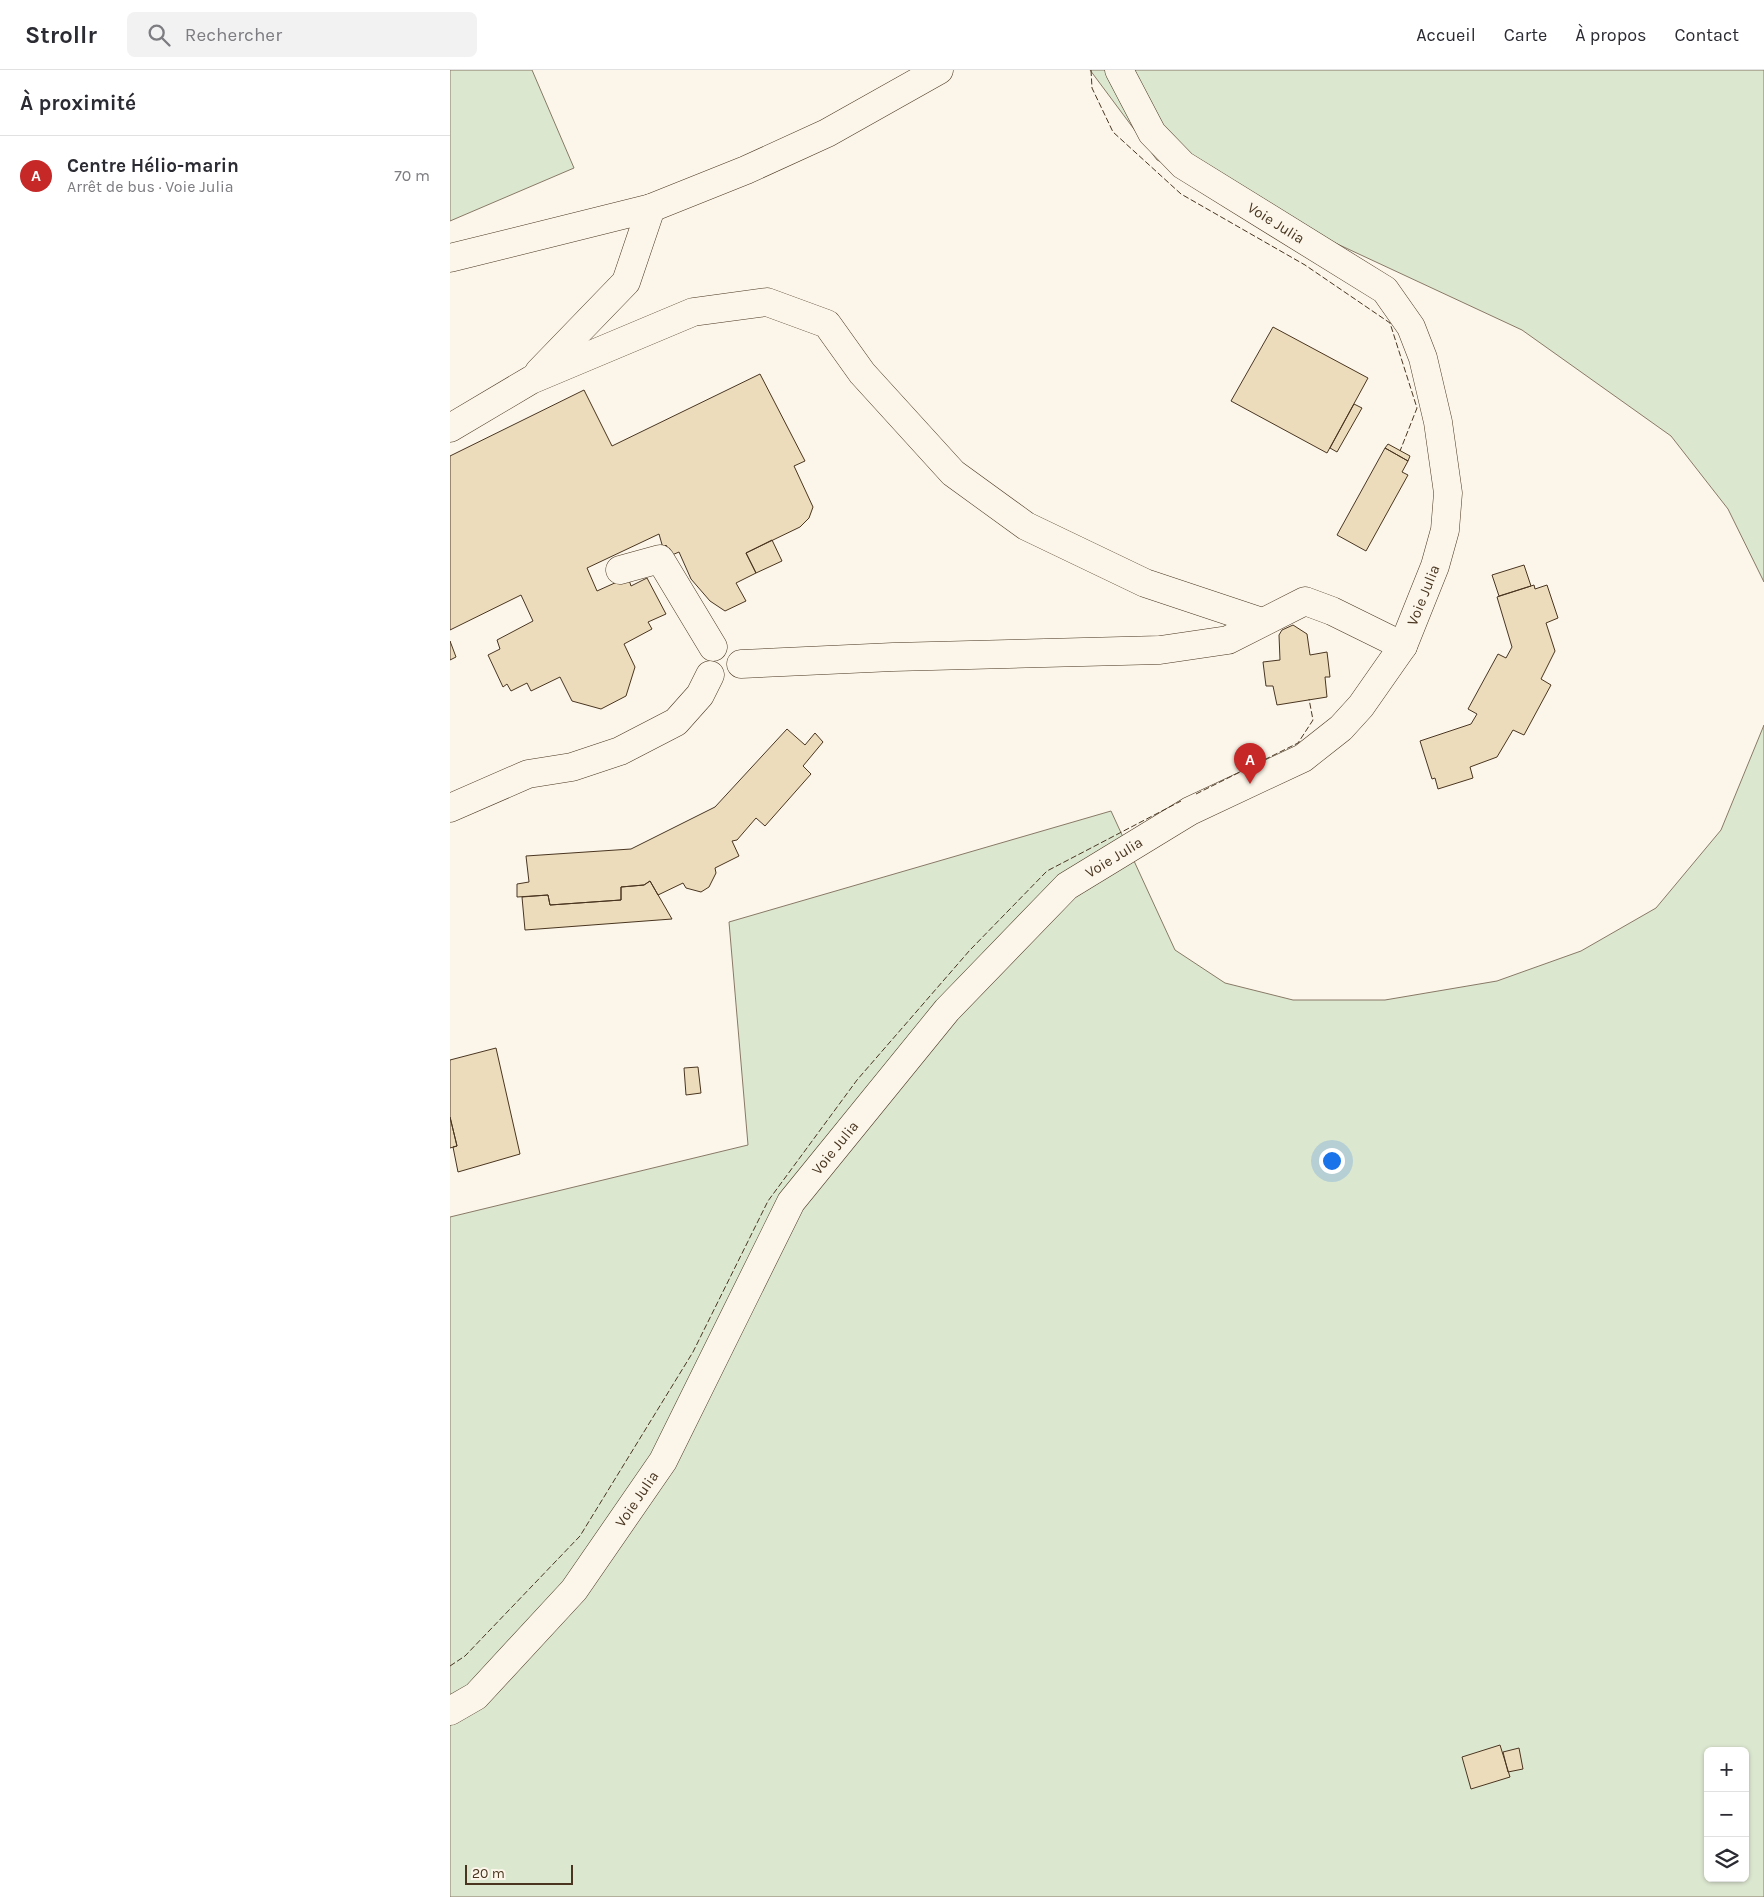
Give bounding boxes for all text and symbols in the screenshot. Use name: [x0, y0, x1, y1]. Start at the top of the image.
search box: [127, 12, 477, 57]
text: Strollr: [25, 21, 97, 49]
icon: search: [145, 21, 173, 49]
text: Rechercher: [185, 24, 282, 46]
text: Accueil: [1416, 24, 1476, 46]
text: Carte: [1504, 24, 1547, 46]
text: À propos: [1575, 24, 1647, 46]
text: Contact: [1675, 24, 1739, 46]
text: À proximité: [20, 91, 136, 115]
text: Centre Hélio-marin: [67, 155, 239, 177]
text: A: [31, 166, 41, 185]
text: 70 m: [394, 166, 430, 185]
text: Arrêt de bus · Voie Julia: [67, 177, 234, 196]
street label: Voie Julia: [1244, 198, 1308, 248]
street label: Voie Julia: [1403, 562, 1444, 628]
pin: A: [1234, 743, 1266, 784]
street label: Voie Julia: [1082, 833, 1146, 882]
street label: Voie Julia: [808, 1117, 862, 1178]
your location: [1319, 1148, 1345, 1174]
street label: Voie Julia: [611, 1467, 662, 1530]
map controls: [1704, 1747, 1749, 1882]
button: +: [1704, 1747, 1749, 1792]
button: −: [1704, 1792, 1749, 1837]
button: layers: [1704, 1837, 1749, 1882]
scale bar: [465, 1862, 572, 1885]
text: 20 m: [472, 1865, 505, 1882]

